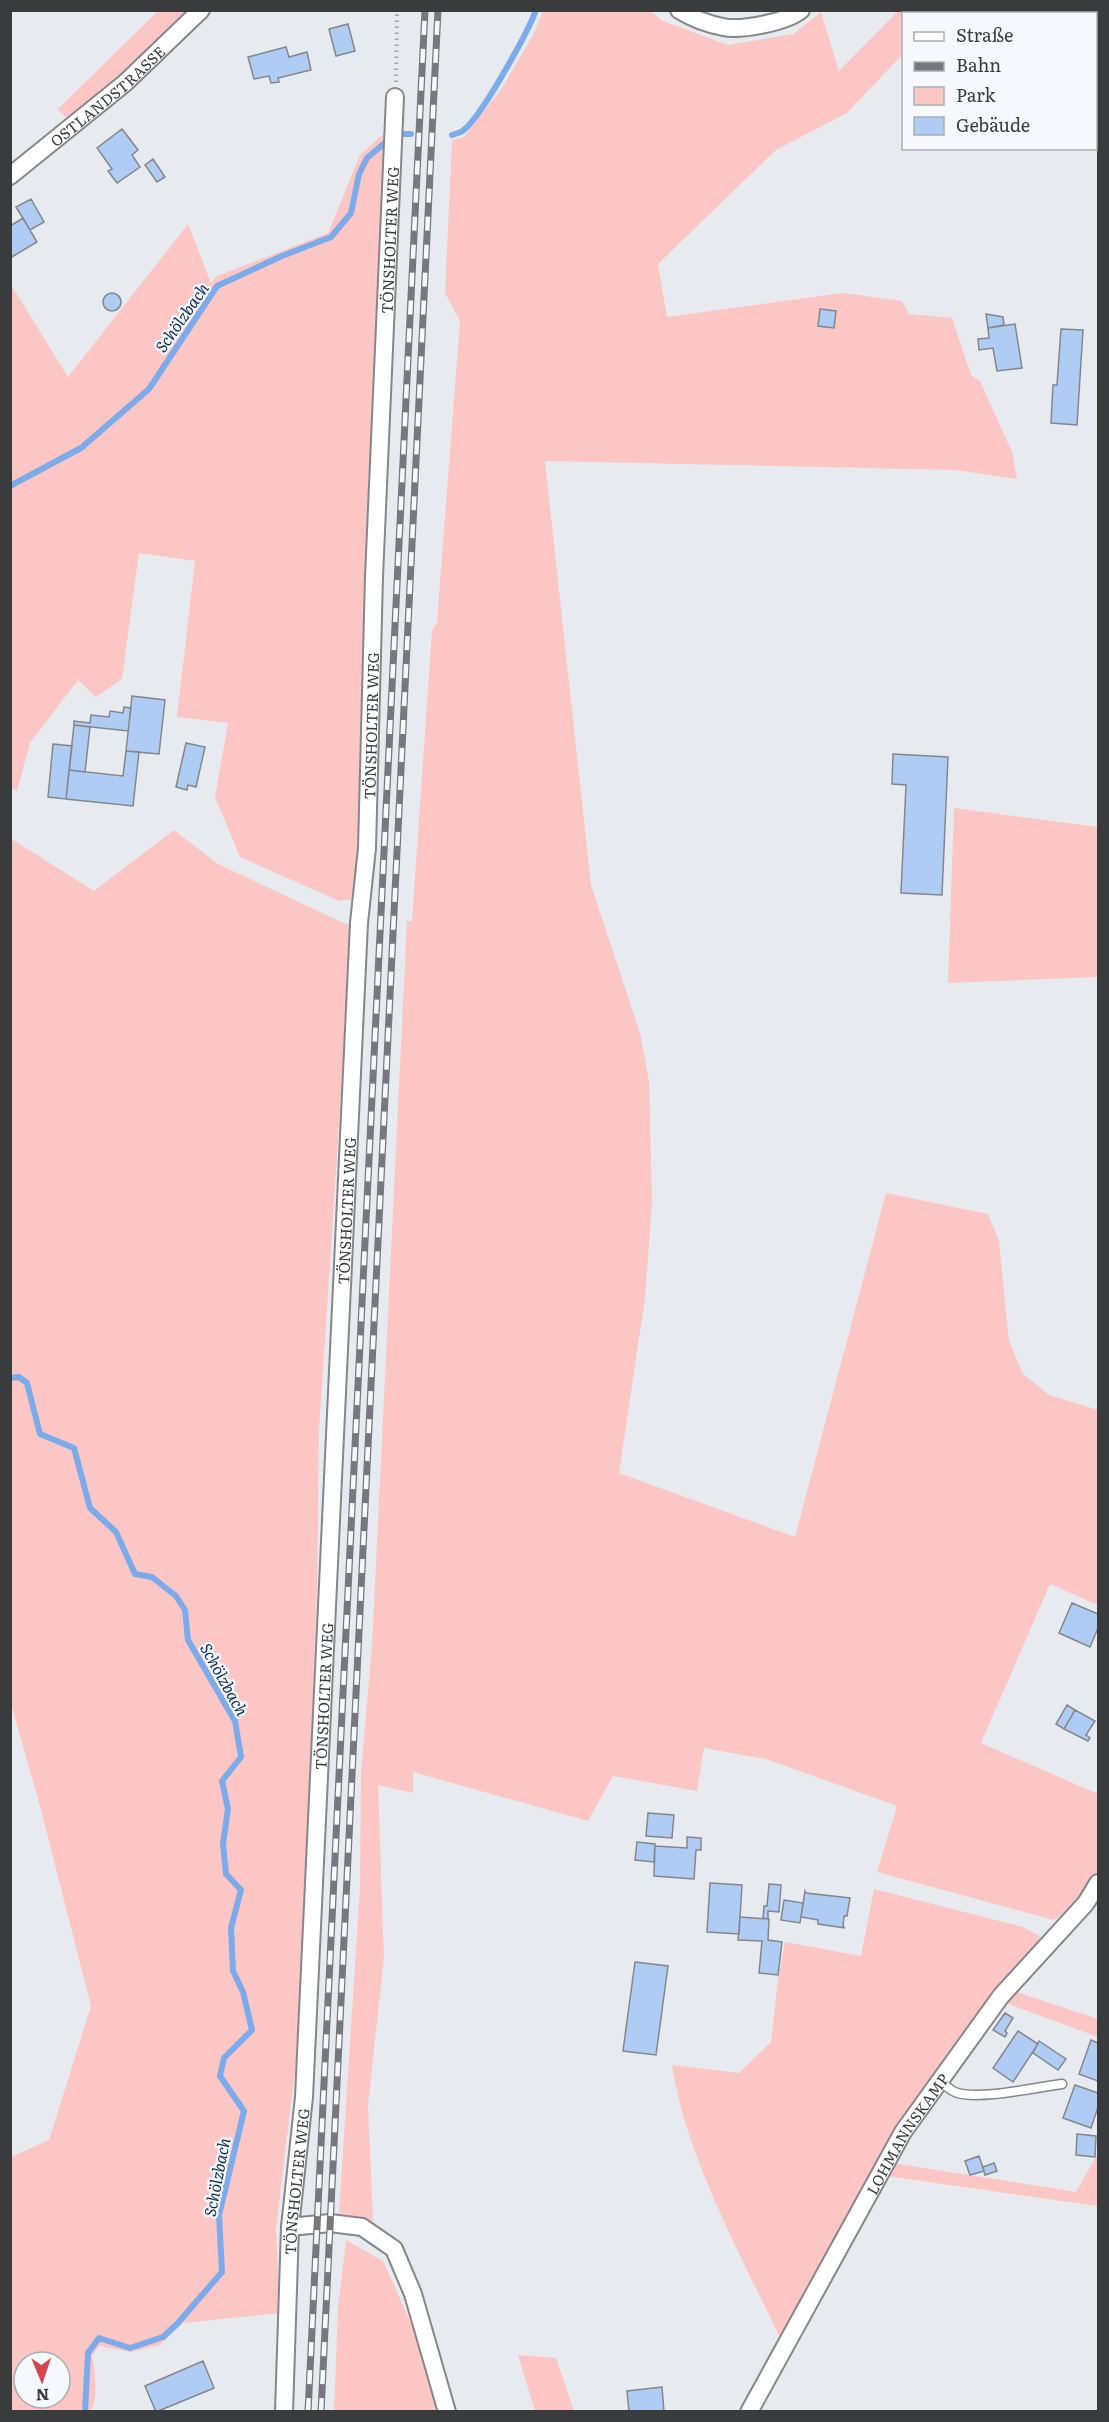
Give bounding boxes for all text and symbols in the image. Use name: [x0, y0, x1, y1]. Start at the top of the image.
legend: [902, 12, 1097, 150]
text: Straße: [956, 21, 1013, 48]
street label: OSTLANDSTRASSE: [44, 40, 169, 151]
text: Bahn: [956, 51, 1001, 78]
text: Park: [956, 81, 997, 108]
text: Gebäude: [956, 111, 1030, 138]
street label: TÖNSHOLTER WEG: [374, 166, 403, 314]
water label: Schölzbach: [148, 277, 214, 357]
street label: TÖNSHOLTER WEG: [357, 652, 384, 800]
street label: TÖNSHOLTER WEG: [331, 1137, 360, 1285]
street label: TÖNSHOLTER WEG: [308, 1622, 338, 1770]
water label: Schölzbach: [195, 1638, 255, 1720]
street label: LOHMANNSKAMP: [859, 2068, 953, 2198]
street label: TÖNSHOLTER WEG: [278, 2107, 314, 2255]
water label: Schölzbach: [197, 2135, 235, 2218]
north arrow: [12, 2350, 72, 2410]
text: N: [35, 2384, 50, 2408]

